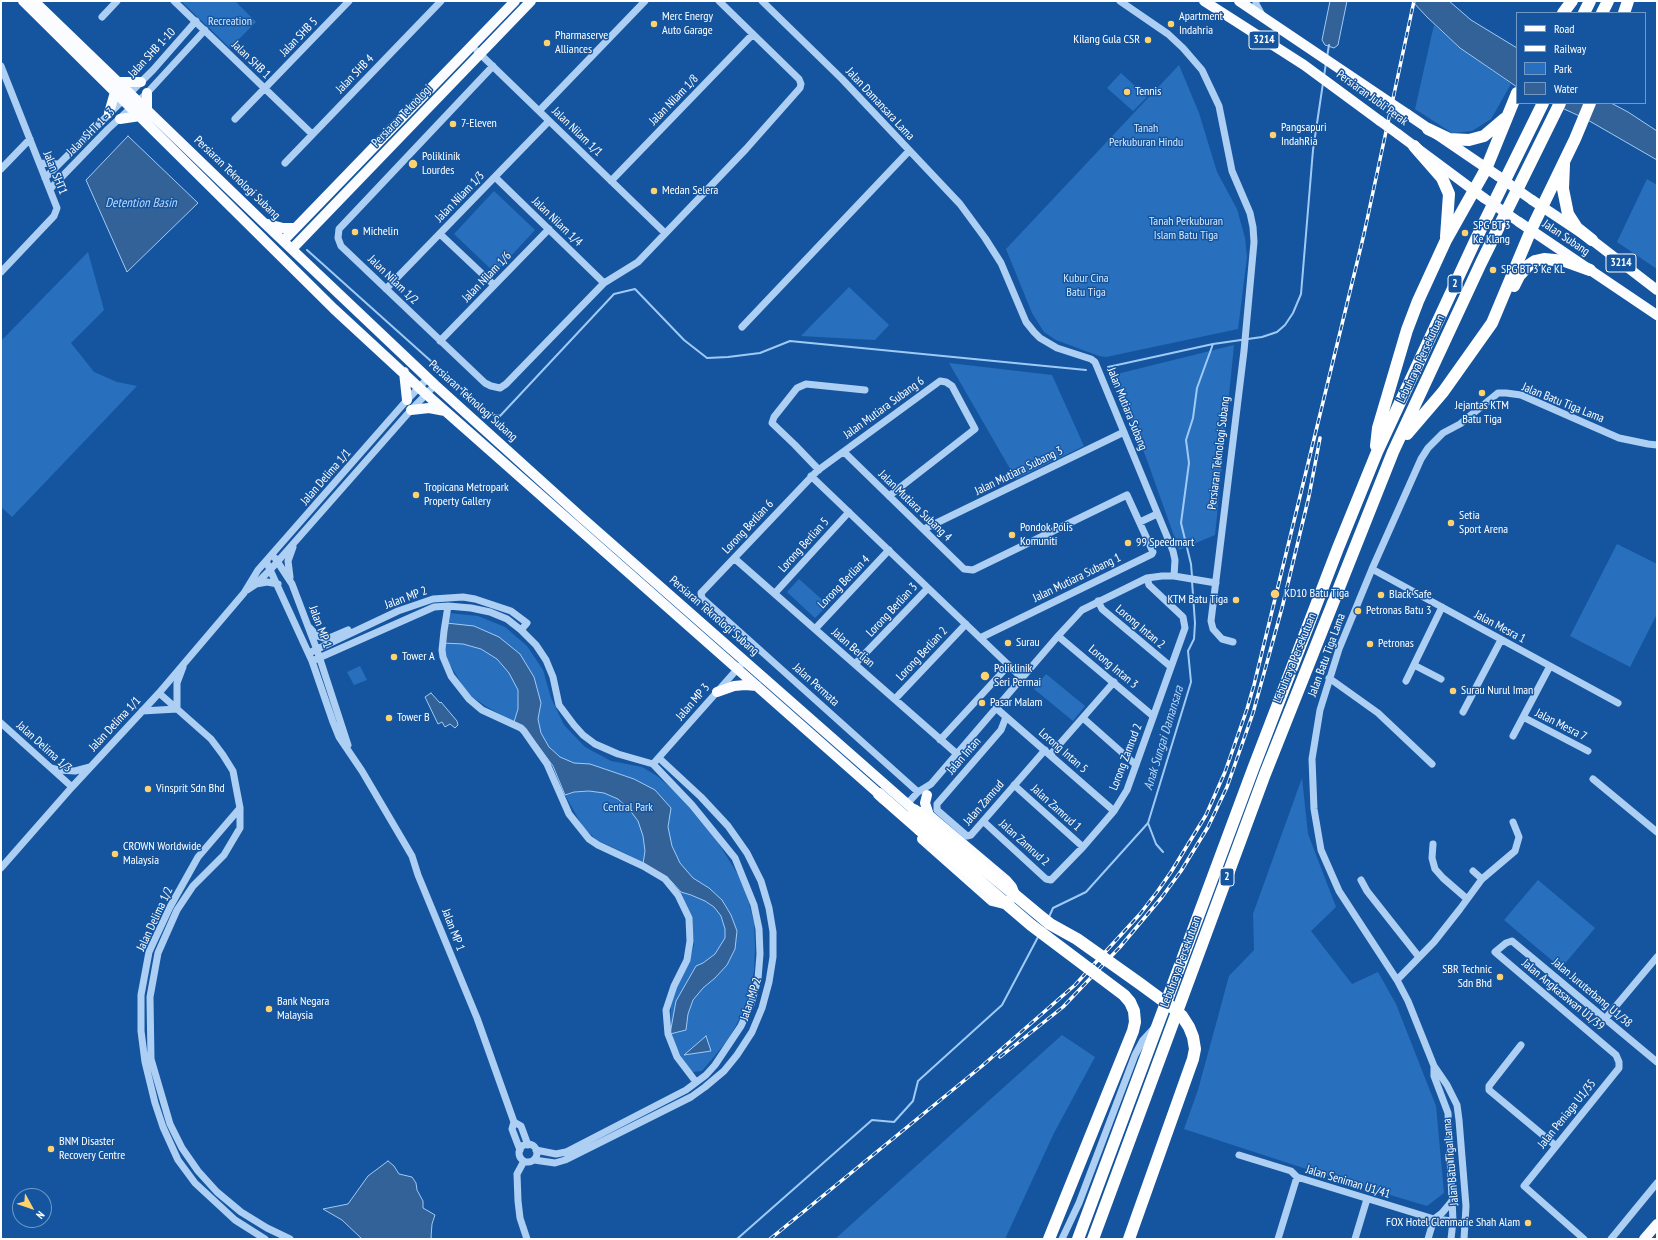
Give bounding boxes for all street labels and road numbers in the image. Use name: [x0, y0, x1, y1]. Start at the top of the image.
street label: Jalan SHB 5: [277, 15, 321, 59]
street label: Jalan SHB 1-10: [125, 25, 179, 81]
road number: 3214: [1249, 31, 1279, 49]
street label: Jalan SHB 1: [229, 38, 273, 82]
street label: Jalan SHB 4: [333, 52, 377, 96]
street label: Jalan Damansara Lama: [843, 65, 917, 143]
street label: Persiaran Jubli Perak: [1334, 67, 1410, 129]
street label: Jalan Nilam 1/8: [646, 72, 702, 128]
street label: Persiaran Teknologi: [369, 82, 435, 150]
street label: Jalan Nilam 1/1: [549, 104, 605, 160]
street label: Jalan SHT 1 - 3: [64, 105, 118, 159]
street label: Persiaran Teknologi Subang: [191, 133, 283, 223]
street label: Jalan SHT1: [40, 149, 70, 197]
street label: Jalan Nilam 1/3: [432, 169, 488, 225]
street label: Jalan Nilam 1/4: [529, 194, 585, 250]
street label: Jalan Subang: [1540, 217, 1592, 259]
street label: Jalan Nilam 1/6: [459, 249, 515, 305]
street label: Jalan Nilam 1/2: [365, 252, 421, 308]
road number: 3214: [1606, 254, 1636, 272]
road number: 2: [1448, 275, 1462, 293]
street label: Lebuhraya Persekutuan: [1394, 313, 1448, 405]
street label: Persiaran Teknologi Subang: [426, 358, 520, 444]
street label: Jalan Mutiara Subang: [1104, 365, 1150, 453]
street label: Jalan Mutiara Subang 6: [841, 374, 927, 442]
street label: Jalan Batu Tiga Lama: [1520, 380, 1606, 426]
street label: Persiaran Teknologi Subang: [1205, 396, 1233, 510]
street label: Jalan Mutiara Subang 3: [973, 443, 1065, 499]
street label: Jalan Delima 1/1: [298, 446, 354, 508]
street label: Jalan Mutiara Subang 4: [875, 467, 955, 545]
street label: Lorong Berlian 6: [719, 497, 777, 557]
street label: Lorong Berlian 5: [776, 515, 832, 575]
street label: Jalan Mutiara Subang 1: [1031, 550, 1123, 606]
street label: Lorong Berlian 4: [815, 552, 873, 612]
street label: Persiaran Teknologi Subang: [666, 573, 762, 659]
street label: Lorong Berlian 3: [863, 580, 921, 640]
street label: Jalan MP 2: [383, 584, 429, 612]
street label: Lorong Intan 2: [1112, 602, 1168, 652]
street label: Jalan MP 1: [306, 604, 334, 650]
street label: Jalan Mesra 1: [1472, 608, 1528, 646]
street label: Lebuhraya Persekutuan: [1270, 611, 1320, 705]
street label: Jalan Batu Tiga Lama: [1305, 612, 1349, 698]
street label: Lorong Berlian 2: [893, 624, 951, 684]
street label: Jalan Berlian: [828, 625, 878, 671]
street label: Lorong Intan 3: [1085, 642, 1141, 692]
street label: Jalan Permata: [790, 661, 842, 709]
street label: Jalan MP 3: [673, 681, 713, 723]
street label: Jalan Delima 1/1: [86, 694, 144, 754]
street label: Jalan Mesra 7: [1533, 706, 1589, 744]
street label: Jalan Delima 1/3: [13, 718, 75, 776]
street label: Lorong Zamrud 2: [1107, 722, 1145, 792]
street label: Lorong Intan 5: [1035, 726, 1091, 776]
street label: Jalan Intan: [944, 734, 984, 778]
street label: Jalan Zamrud: [961, 778, 1007, 828]
street label: Jalan Zamrud 1: [1028, 782, 1084, 834]
street label: Jalan Zamrud 2: [996, 817, 1052, 869]
road number: 2: [1220, 868, 1234, 886]
street label: Jalan Delima 1/2: [134, 885, 176, 953]
street label: Jalan MP 1: [438, 907, 468, 953]
street label: Lebuhraya Persekutuan: [1158, 915, 1204, 1009]
street label: Jalan Juruterbang U1/38: [1549, 955, 1635, 1031]
street label: Jalan Angkasawan U1/39: [1519, 956, 1607, 1034]
street label: Jalan MP 2: [737, 976, 765, 1022]
street label: Jalan Peniaga U1/35: [1535, 1077, 1599, 1151]
street label: Jalan Batu Tiga Lama: [1440, 1118, 1462, 1206]
street label: Jalan Seniman U1/41: [1304, 1162, 1392, 1202]

